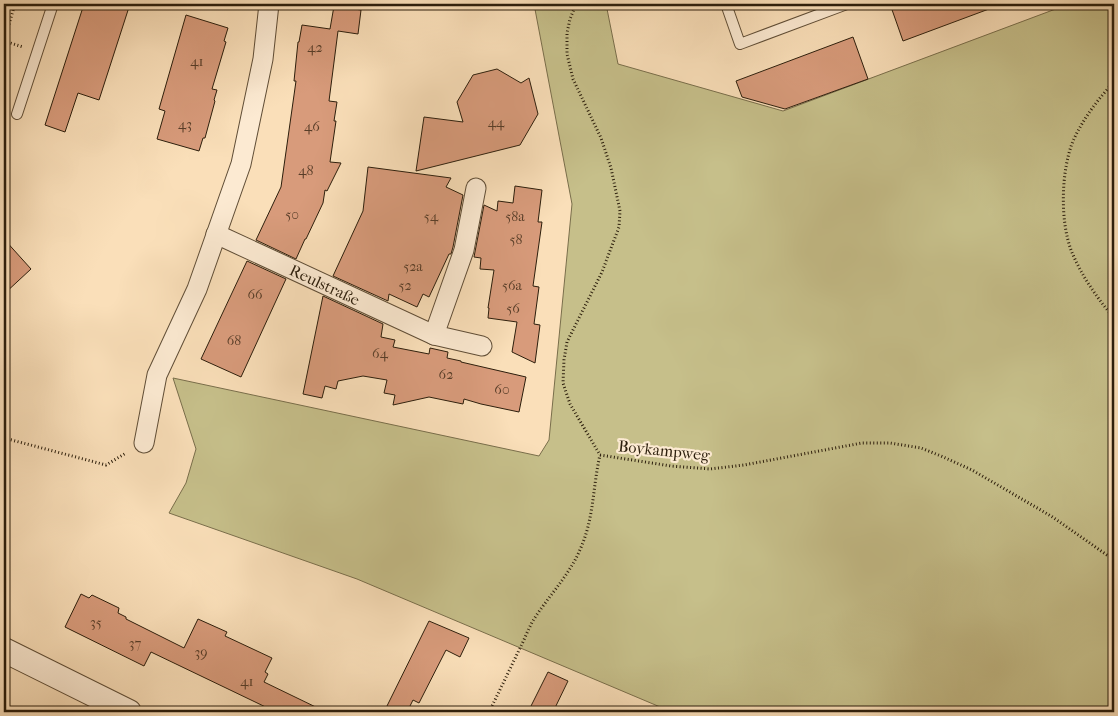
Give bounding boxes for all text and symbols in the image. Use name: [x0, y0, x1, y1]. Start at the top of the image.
house number: 42: [307, 39, 323, 56]
house number: 41: [190, 53, 204, 70]
house number: 44: [488, 114, 505, 131]
house number: 43: [178, 116, 192, 133]
house number: 46: [304, 118, 320, 135]
house number: 48: [298, 162, 314, 179]
house number: 50: [285, 206, 299, 223]
house number: 54: [424, 208, 439, 225]
house number: 58a: [505, 208, 525, 225]
house number: 58: [509, 231, 523, 248]
house number: 52a: [403, 258, 423, 275]
street label: Reulstraße: [287, 260, 363, 309]
house number: 52: [398, 277, 412, 294]
house number: 56a: [502, 277, 523, 294]
house number: 66: [247, 286, 263, 303]
house number: 56: [506, 300, 520, 317]
house number: 68: [227, 332, 241, 349]
house number: 64: [372, 345, 389, 362]
house number: 62: [439, 366, 453, 383]
house number: 60: [494, 381, 510, 398]
street label: Boykampweg: [617, 436, 711, 465]
house number: 35: [90, 614, 102, 631]
house number: 37: [129, 635, 141, 652]
house number: 39: [194, 644, 208, 661]
house number: 41: [240, 673, 254, 690]

